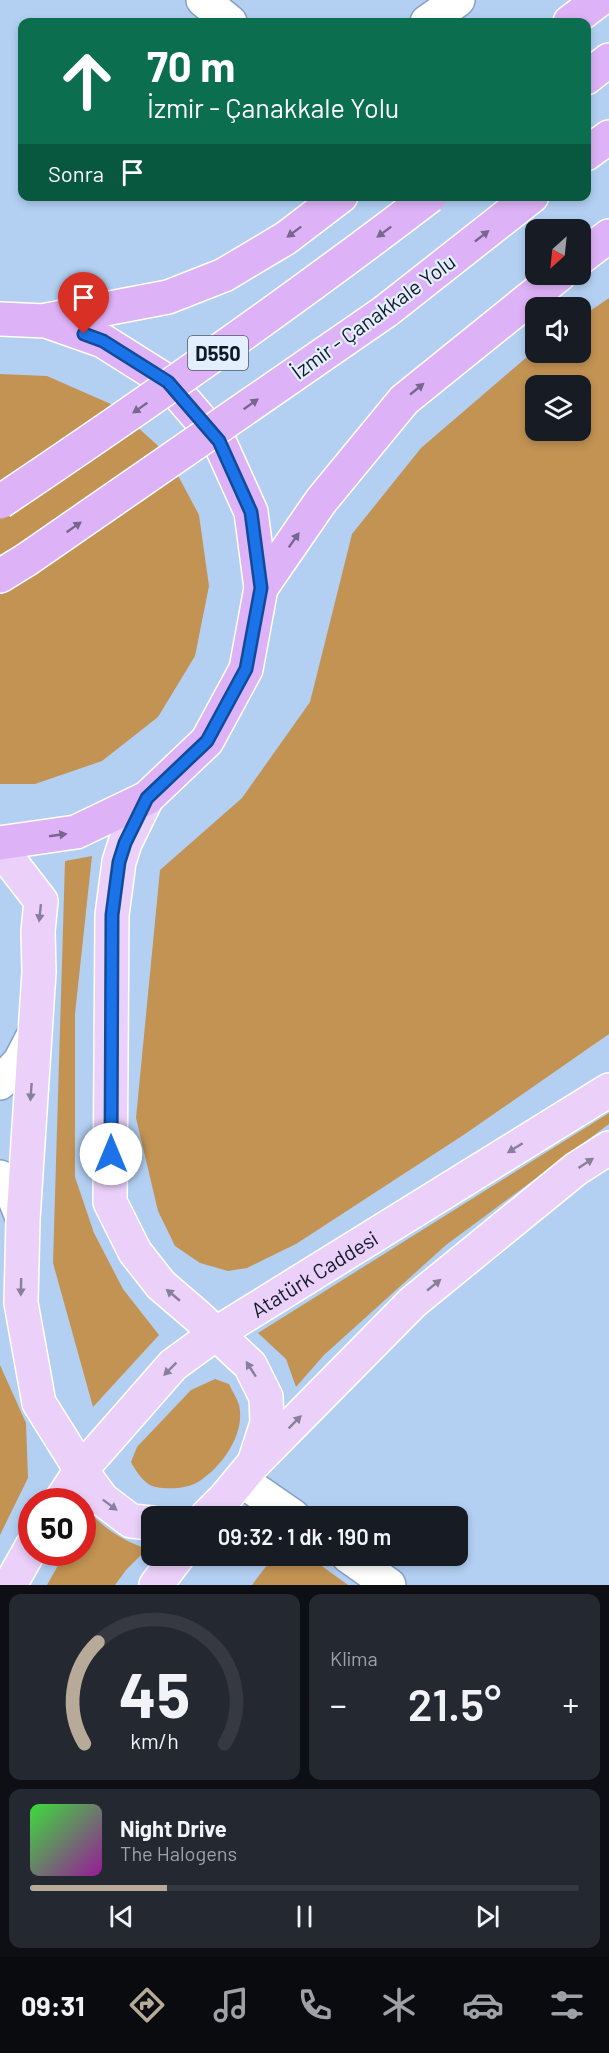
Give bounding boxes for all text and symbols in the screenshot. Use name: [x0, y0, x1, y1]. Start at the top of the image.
text: 70 m: [147, 40, 235, 90]
icon: ahead: [48, 42, 126, 120]
text: İzmir - Çanakkale Yolu: [147, 91, 399, 123]
icon: arrive: [116, 156, 149, 189]
text: Sonra: [48, 160, 104, 186]
north arrow: [525, 219, 591, 285]
map controls: [525, 219, 591, 441]
one-way arrow: [287, 225, 302, 237]
one-way arrow: [376, 226, 392, 238]
one-way arrow: [474, 231, 489, 243]
street label: İzmir - Çanakkale Yolu: [286, 248, 460, 384]
pin: [58, 272, 109, 334]
icon: arrive: [67, 281, 100, 314]
button: sound: [525, 297, 591, 363]
road number: D550: [188, 336, 248, 370]
button: layers: [525, 375, 591, 441]
one-way arrow: [409, 383, 424, 396]
one-way arrow: [243, 398, 259, 410]
one-way arrow: [133, 402, 149, 414]
one-way arrow: [65, 521, 81, 533]
one-way arrow: [288, 532, 299, 548]
one-way arrow: [48, 830, 67, 839]
one-way arrow: [35, 903, 45, 922]
one-way arrow: [26, 1083, 35, 1102]
position arrow: [79, 1122, 143, 1186]
one-way arrow: [507, 1143, 523, 1154]
one-way arrow: [578, 1158, 594, 1169]
street label: Atatürk Caddesi: [246, 1225, 381, 1322]
one-way arrow: [16, 1278, 26, 1297]
one-way arrow: [426, 1279, 442, 1292]
one-way arrow: [166, 1289, 181, 1302]
one-way arrow: [245, 1361, 256, 1377]
one-way arrow: [163, 1362, 178, 1376]
one-way arrow: [288, 1414, 302, 1429]
speed limit sign: 50: [18, 1488, 96, 1566]
one-way arrow: [103, 1499, 118, 1511]
text: 09:32 · 1 dk · 190 m: [218, 1523, 391, 1549]
text: Klima: [330, 1646, 378, 1670]
text: 45: [119, 1656, 190, 1730]
text: 21.5°: [408, 1676, 501, 1730]
text: −: [330, 1684, 347, 1724]
text: +: [562, 1684, 579, 1724]
text: km/h: [130, 1728, 179, 1753]
text: Night Drive: [120, 1815, 227, 1841]
text: The Halogens: [120, 1841, 237, 1865]
icon: previous: [105, 1900, 138, 1933]
icon: pause: [288, 1900, 321, 1933]
icon: next: [471, 1900, 504, 1933]
icon: directions: [126, 1984, 168, 2026]
icon: music: [210, 1984, 252, 2026]
icon: phone: [294, 1984, 336, 2026]
icon: climate: [378, 1984, 420, 2026]
icon: car: [462, 1984, 504, 2026]
icon: filters: [546, 1984, 588, 2026]
text: 09:31: [21, 1989, 85, 2021]

